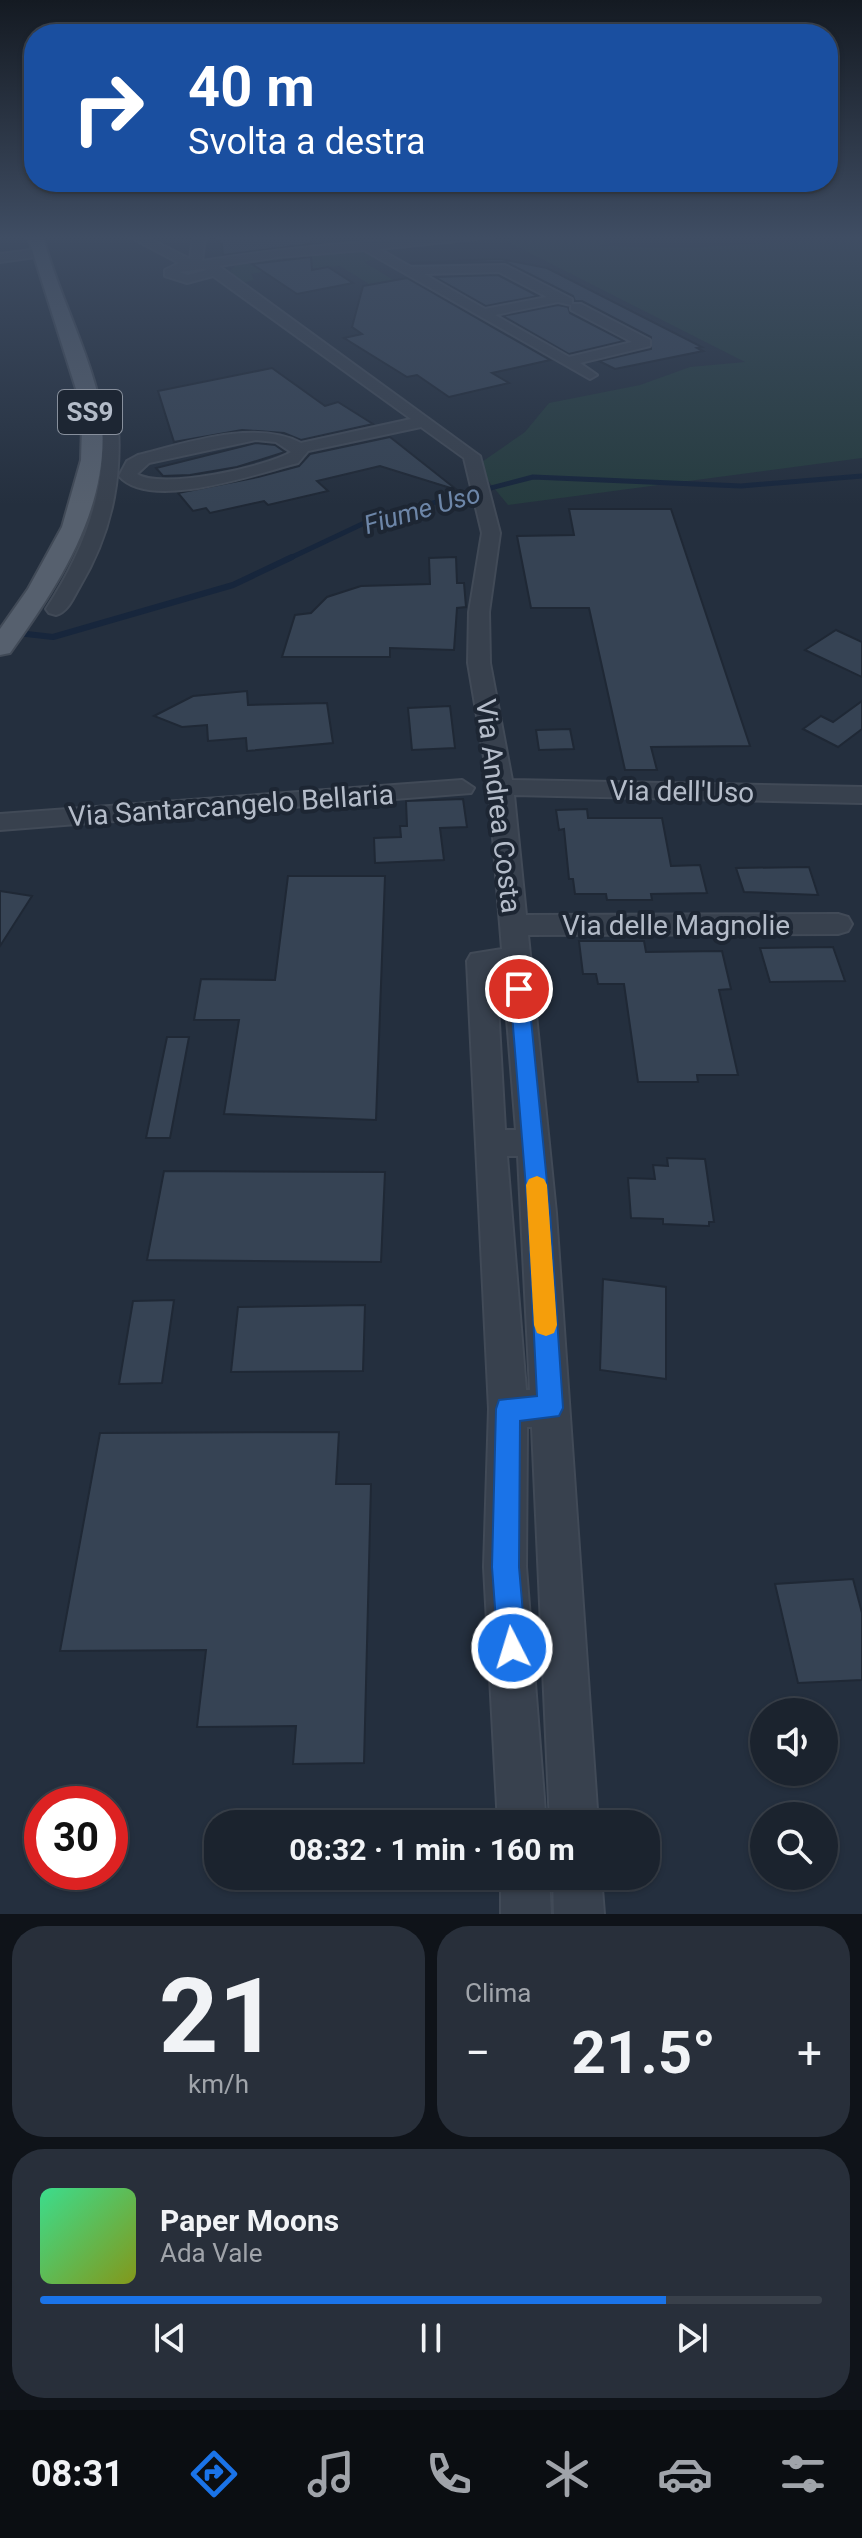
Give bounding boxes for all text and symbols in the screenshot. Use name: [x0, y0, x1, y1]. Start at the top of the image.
text: 40 m: [188, 54, 315, 120]
icon: right: [56, 56, 160, 160]
text: Svolta a destra: [188, 121, 425, 163]
road number: SS9: [58, 390, 122, 434]
water label: Fiume Uso: [360, 478, 484, 540]
street label: Via Andrea Costa: [469, 697, 528, 915]
street label: Via dell'Uso: [609, 774, 755, 809]
street label: Via Santarcangelo Bellaria: [67, 778, 395, 833]
street label: Via delle Magnolie: [562, 909, 790, 942]
pin: [485, 955, 553, 1023]
icon: arrive: [497, 967, 541, 1011]
position arrow: [470, 1606, 554, 1690]
map controls: [750, 1698, 838, 1890]
button: sound: [750, 1698, 838, 1786]
speed limit sign: 30: [24, 1786, 128, 1890]
button: search: [750, 1802, 838, 1890]
text: 08:32 · 1 min · 160 m: [289, 1832, 575, 1867]
text: 21: [159, 1956, 278, 2077]
text: Clima: [465, 1978, 532, 2008]
text: 21.5°: [572, 2017, 716, 2088]
text: −: [465, 2027, 490, 2079]
text: +: [797, 2027, 822, 2079]
text: km/h: [188, 2069, 249, 2099]
text: Paper Moons: [160, 2203, 339, 2238]
text: Ada Vale: [160, 2238, 262, 2268]
icon: previous: [148, 2316, 192, 2360]
icon: pause: [409, 2316, 453, 2360]
icon: next: [670, 2316, 714, 2360]
icon: directions: [186, 2446, 242, 2502]
icon: music: [303, 2446, 359, 2502]
icon: phone: [421, 2446, 477, 2502]
icon: climate: [539, 2446, 595, 2502]
icon: car: [657, 2446, 713, 2502]
icon: filters: [775, 2446, 831, 2502]
text: 08:31: [31, 2453, 124, 2495]

